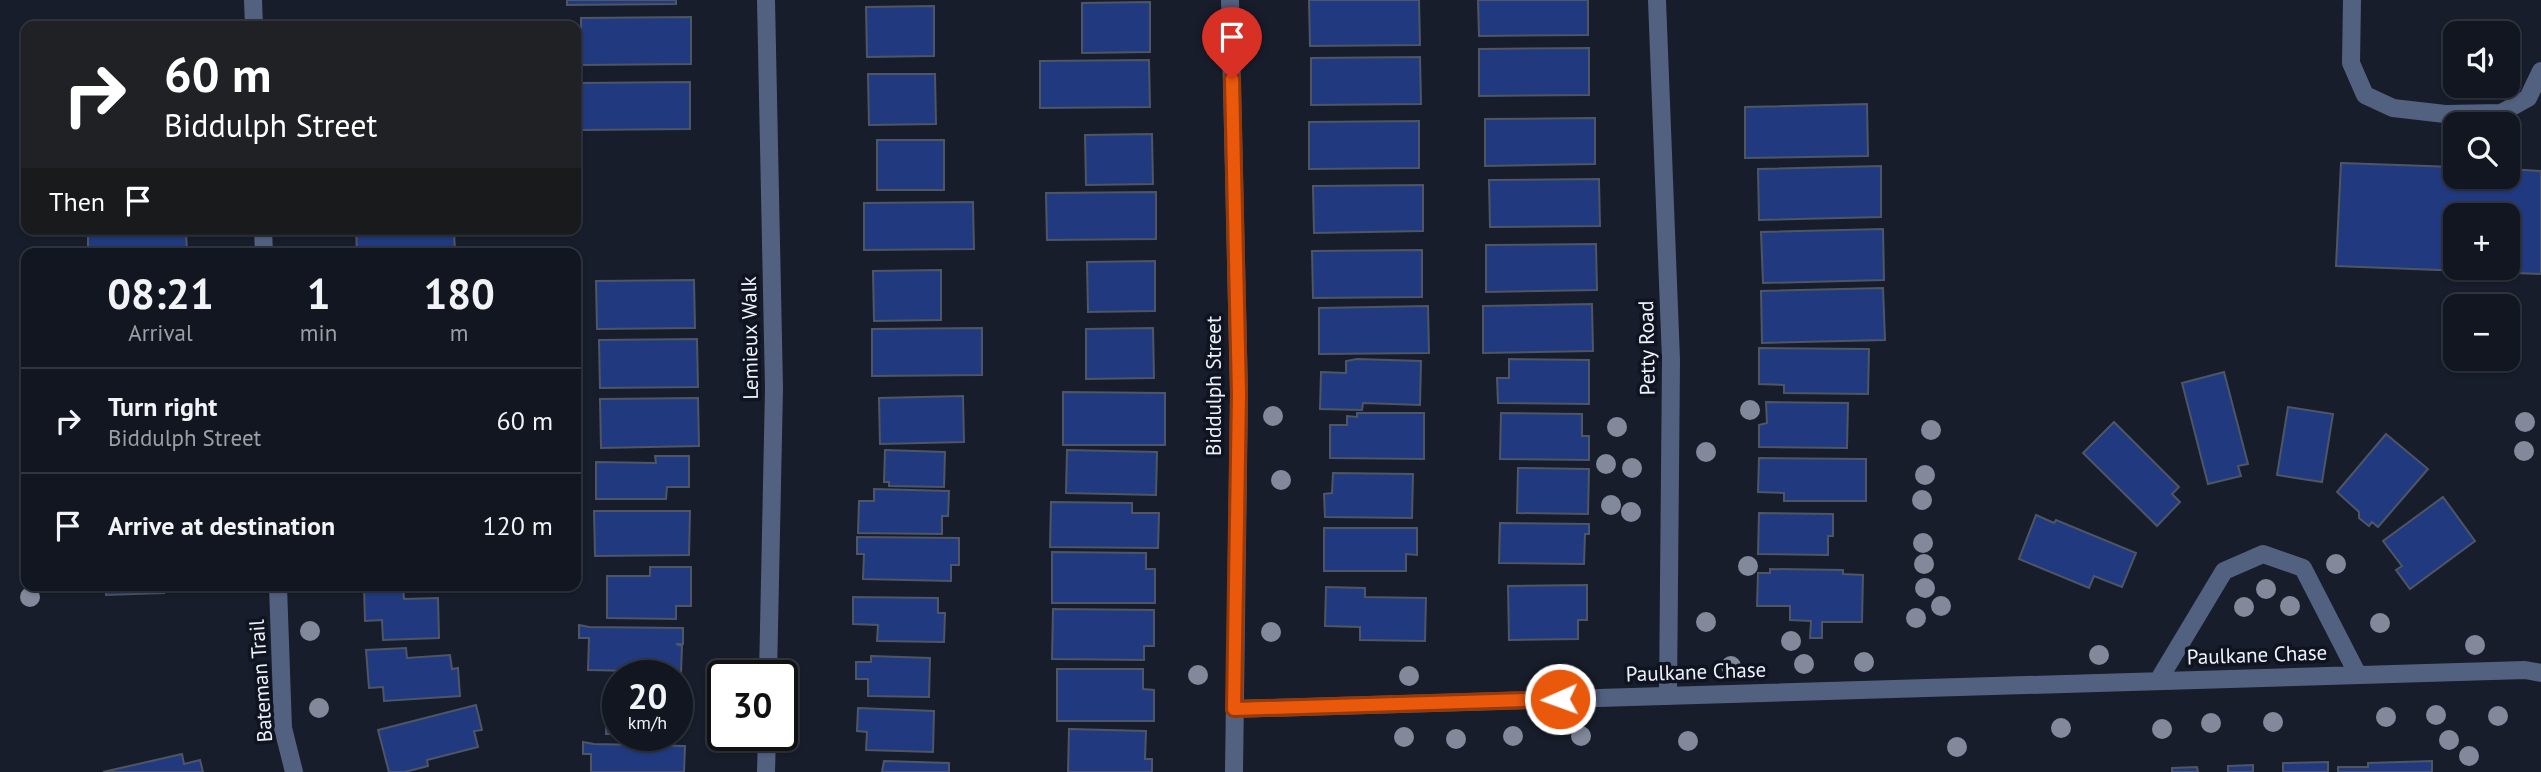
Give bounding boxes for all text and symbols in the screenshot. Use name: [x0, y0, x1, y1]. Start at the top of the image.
pin: [1202, 7, 1262, 79]
icon: arrive: [1213, 18, 1251, 56]
map controls: [2443, 21, 2520, 371]
button: sound: [2443, 21, 2520, 98]
text: 60 m: [164, 42, 271, 106]
icon: right: [49, 49, 140, 140]
text: Biddulph Street: [164, 104, 377, 146]
button: search: [2443, 112, 2520, 189]
icon: arrive: [119, 182, 157, 220]
text: Then: [49, 185, 105, 218]
button: +: [2443, 203, 2520, 280]
text: 08:21: [107, 266, 214, 321]
text: 1: [307, 266, 330, 321]
text: 180: [423, 266, 495, 321]
street label: Lemieux Walk: [735, 276, 764, 400]
button: −: [2443, 294, 2520, 371]
street label: Petty Road: [1632, 300, 1661, 396]
street label: Biddulph Street: [1200, 316, 1227, 456]
text: Arrival: [128, 318, 193, 347]
text: min: [300, 318, 337, 347]
text: m: [450, 318, 468, 347]
text: Turn right: [108, 390, 217, 423]
icon: right: [49, 402, 87, 440]
text: 60 m: [497, 404, 553, 437]
text: Biddulph Street: [108, 423, 261, 452]
icon: arrive: [49, 507, 87, 545]
text: Arrive at destination: [108, 509, 335, 542]
text: 120 m: [482, 509, 553, 542]
street label: Bateman Trail: [243, 619, 278, 743]
street label: Paulkane Chase: [2186, 639, 2328, 670]
street label: Paulkane Chase: [1625, 656, 1767, 687]
speed limit sign: 30: [707, 660, 798, 751]
position arrow: [1523, 662, 1597, 736]
text: 20: [628, 673, 667, 719]
text: km/h: [628, 711, 667, 734]

